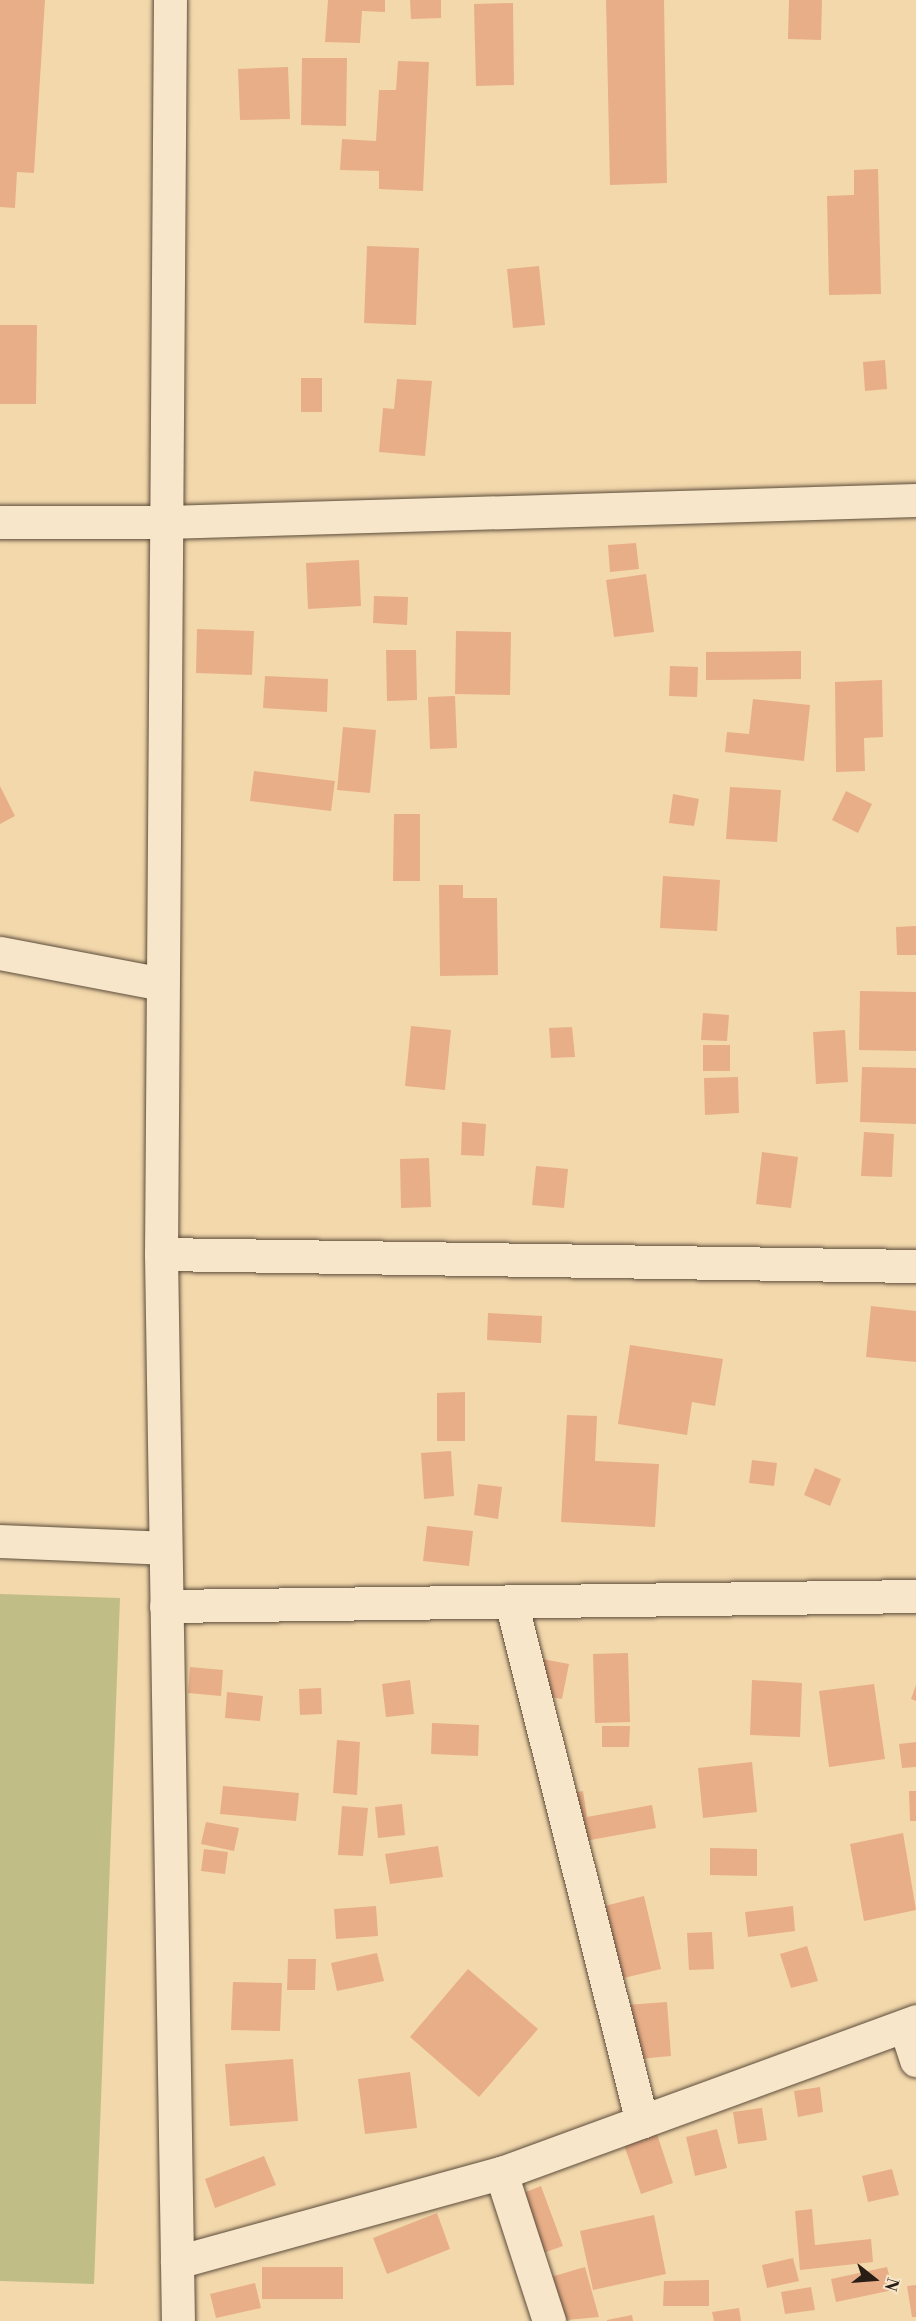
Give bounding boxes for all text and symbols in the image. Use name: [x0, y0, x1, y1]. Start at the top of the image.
north arrow: [844, 2249, 904, 2309]
text: N: [880, 2275, 903, 2293]

